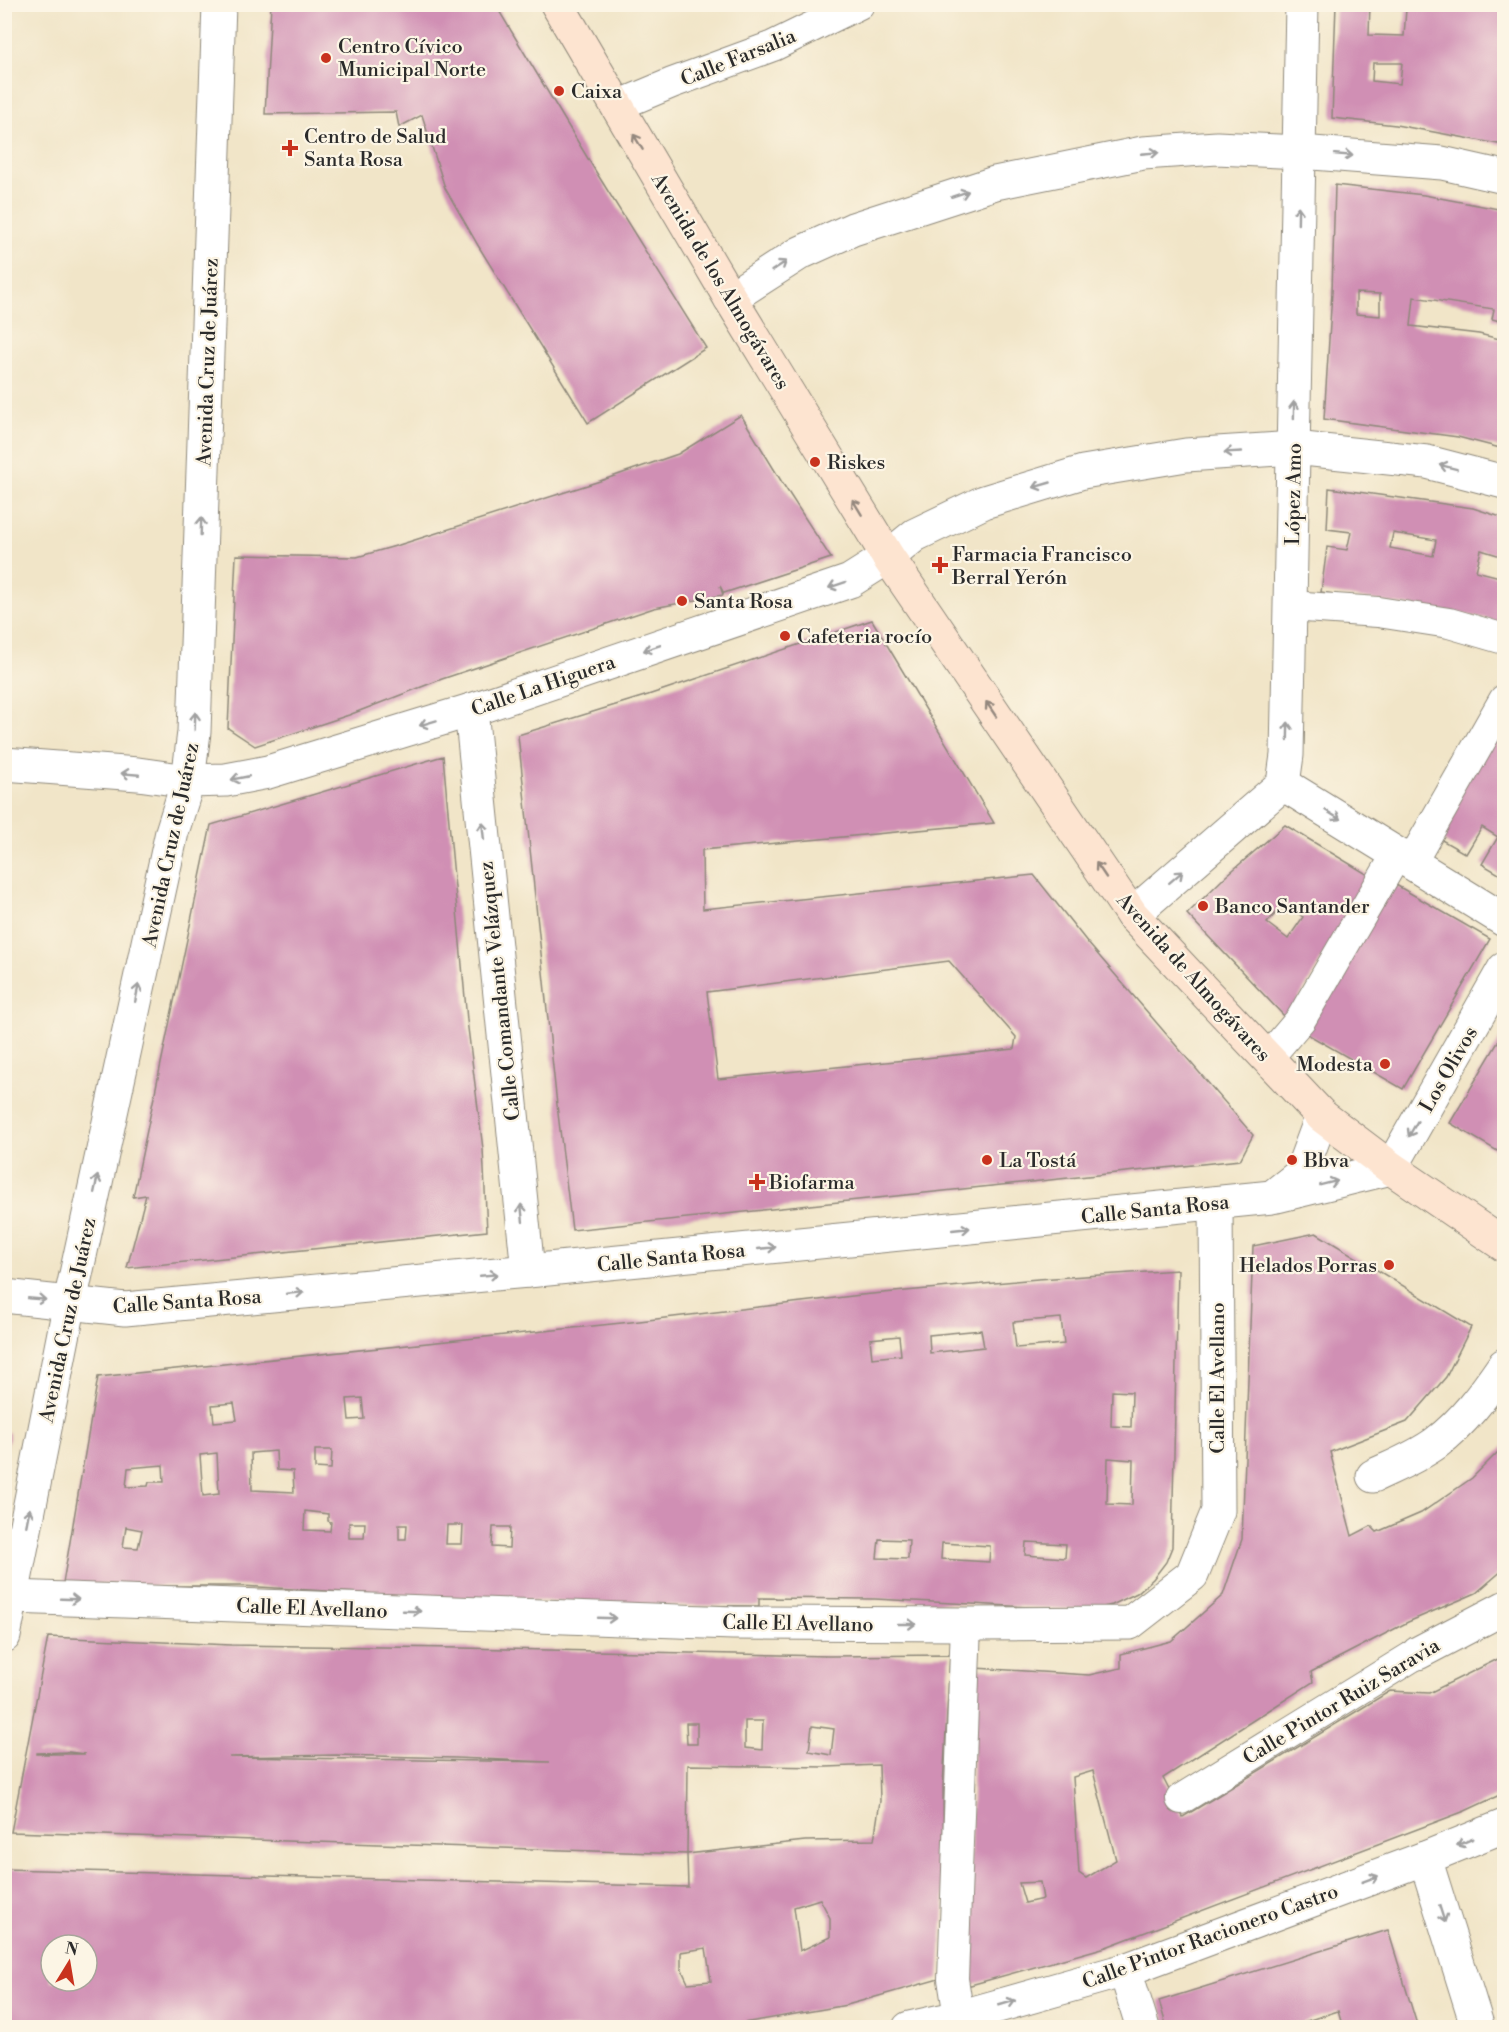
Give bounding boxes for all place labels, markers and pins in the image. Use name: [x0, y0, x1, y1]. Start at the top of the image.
place label: Centro Cívico Municipal Norte: [338, 35, 486, 83]
marker: Centro Cívico Municipal Norte: [319, 51, 333, 65]
place label: Caixa: [571, 80, 623, 105]
marker: Caixa: [552, 84, 566, 98]
place label: Centro de Salud Santa Rosa: [304, 125, 447, 173]
marker: Centro de Salud Santa Rosa: [281, 139, 299, 157]
place label: Riskes: [827, 451, 885, 476]
marker: Riskes: [808, 455, 822, 469]
place label: Farmacia Francisco Berral Yerón: [951, 543, 1132, 591]
marker: Farmacia Francisco Berral Yerón: [933, 558, 947, 572]
place label: Santa Rosa: [694, 590, 794, 615]
marker: Santa Rosa: [675, 594, 689, 608]
place label: Cafeteria rocío: [797, 625, 932, 650]
marker: Cafeteria rocío: [778, 629, 792, 643]
place label: Banco Santander: [1214, 895, 1370, 920]
marker: Banco Santander: [1196, 899, 1210, 913]
place label: Modesta: [1296, 1053, 1374, 1078]
marker: Modesta: [1378, 1057, 1392, 1071]
place label: La Tostá: [999, 1149, 1077, 1174]
place label: Bbva: [1303, 1149, 1350, 1174]
marker: La Tostá: [980, 1153, 994, 1167]
marker: Bbva: [1285, 1153, 1299, 1167]
place label: Biofarma: [768, 1171, 855, 1196]
marker: Biofarma: [750, 1175, 764, 1189]
place label: Helados Porras: [1239, 1254, 1377, 1279]
marker: Helados Porras: [1382, 1258, 1396, 1272]

